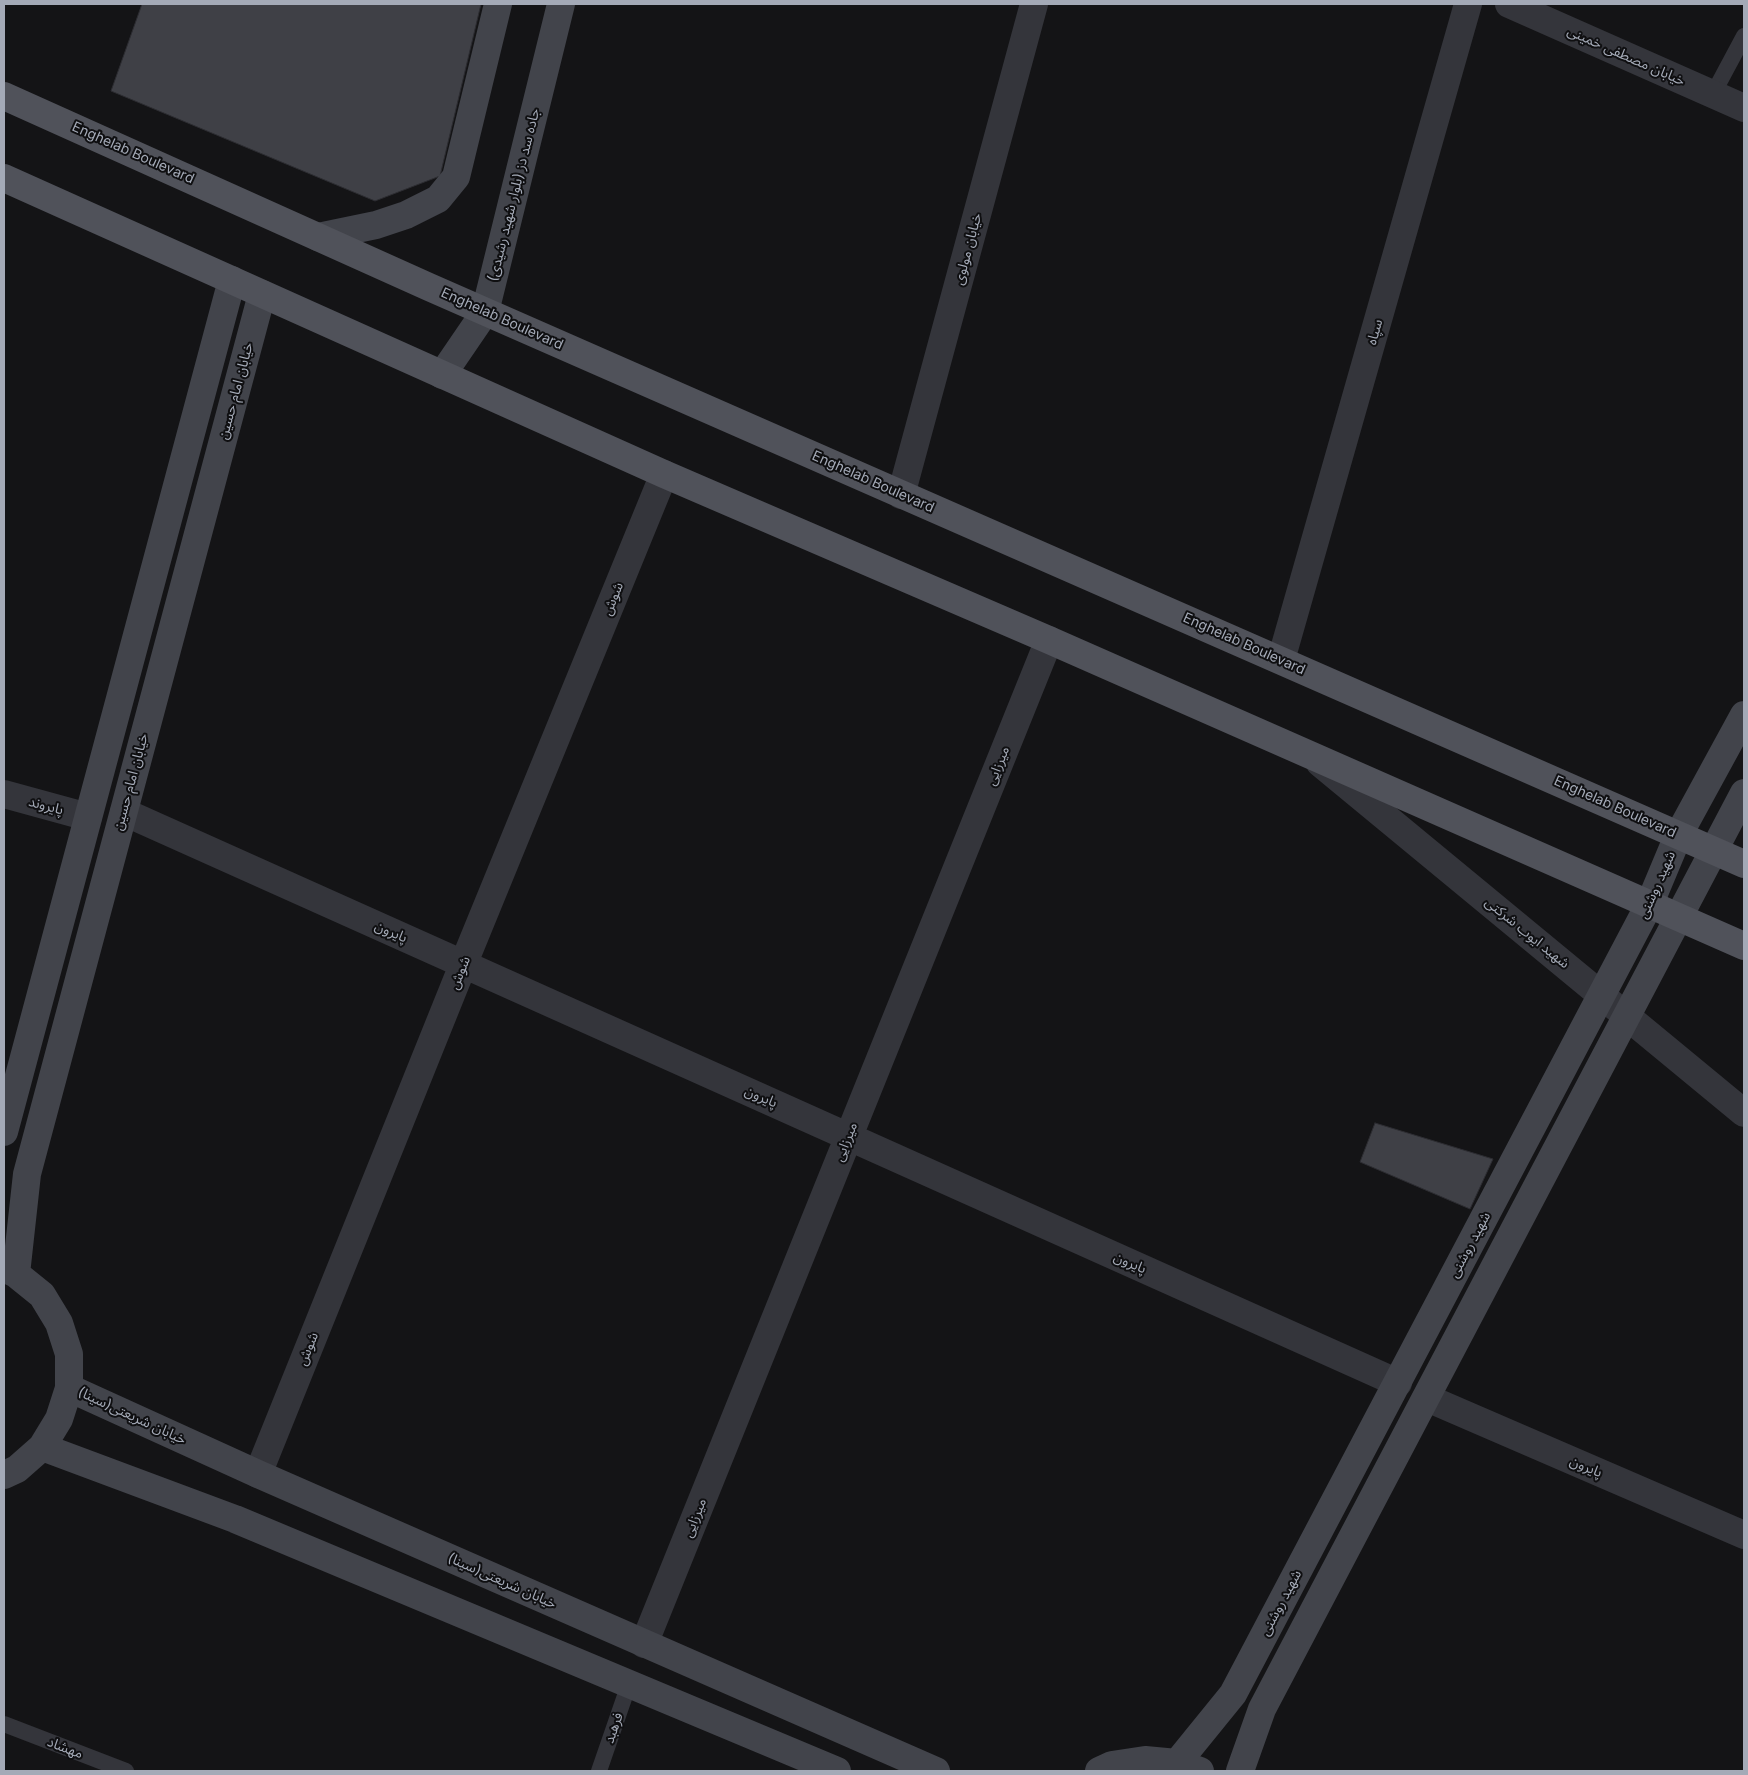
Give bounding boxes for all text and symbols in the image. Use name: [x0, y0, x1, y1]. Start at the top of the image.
street label: خیابان مصطفی خمینی: [1564, 22, 1688, 90]
street label: جاده سد دز (بلوار شهید رشیدی): [484, 107, 544, 283]
street label: Enghelab Boulevard: [69, 119, 197, 187]
street label: خیابان مولوی: [950, 211, 986, 287]
street label: Enghelab Boulevard: [438, 285, 566, 353]
street label: سپاه: [1363, 317, 1387, 347]
street label: خیابان امام حسین: [215, 341, 257, 441]
street label: Enghelab Boulevard: [809, 448, 937, 516]
street label: شوش: [599, 580, 627, 618]
street label: Enghelab Boulevard: [1180, 610, 1308, 678]
street label: خیابان امام حسین: [110, 732, 152, 832]
street label: میرزایی: [983, 744, 1013, 788]
street label: Enghelab Boulevard: [1551, 773, 1679, 841]
street label: پایروند: [27, 793, 65, 819]
street label: شهید روشنی: [1635, 849, 1679, 921]
street label: شهید ایوب شرکتی: [1481, 894, 1573, 972]
street label: پایرون: [372, 917, 410, 947]
street label: شوش: [446, 954, 474, 992]
street label: پایرون: [742, 1082, 780, 1112]
street label: میرزایی: [831, 1120, 861, 1164]
street label: شهید روشنی: [1446, 1209, 1494, 1281]
street label: پایرون: [1111, 1248, 1149, 1278]
street label: شوش: [294, 1330, 322, 1368]
street label: خیابان شریعتی(سینا): [75, 1384, 189, 1448]
street label: پایرون: [1567, 1453, 1605, 1481]
street label: میرزایی: [680, 1496, 710, 1540]
street label: خیابان شریعتی(سینا): [445, 1549, 559, 1613]
street label: شهید روشنی: [1257, 1567, 1305, 1639]
street label: فرهبد: [601, 1710, 627, 1746]
street label: مهشاد: [45, 1734, 85, 1762]

